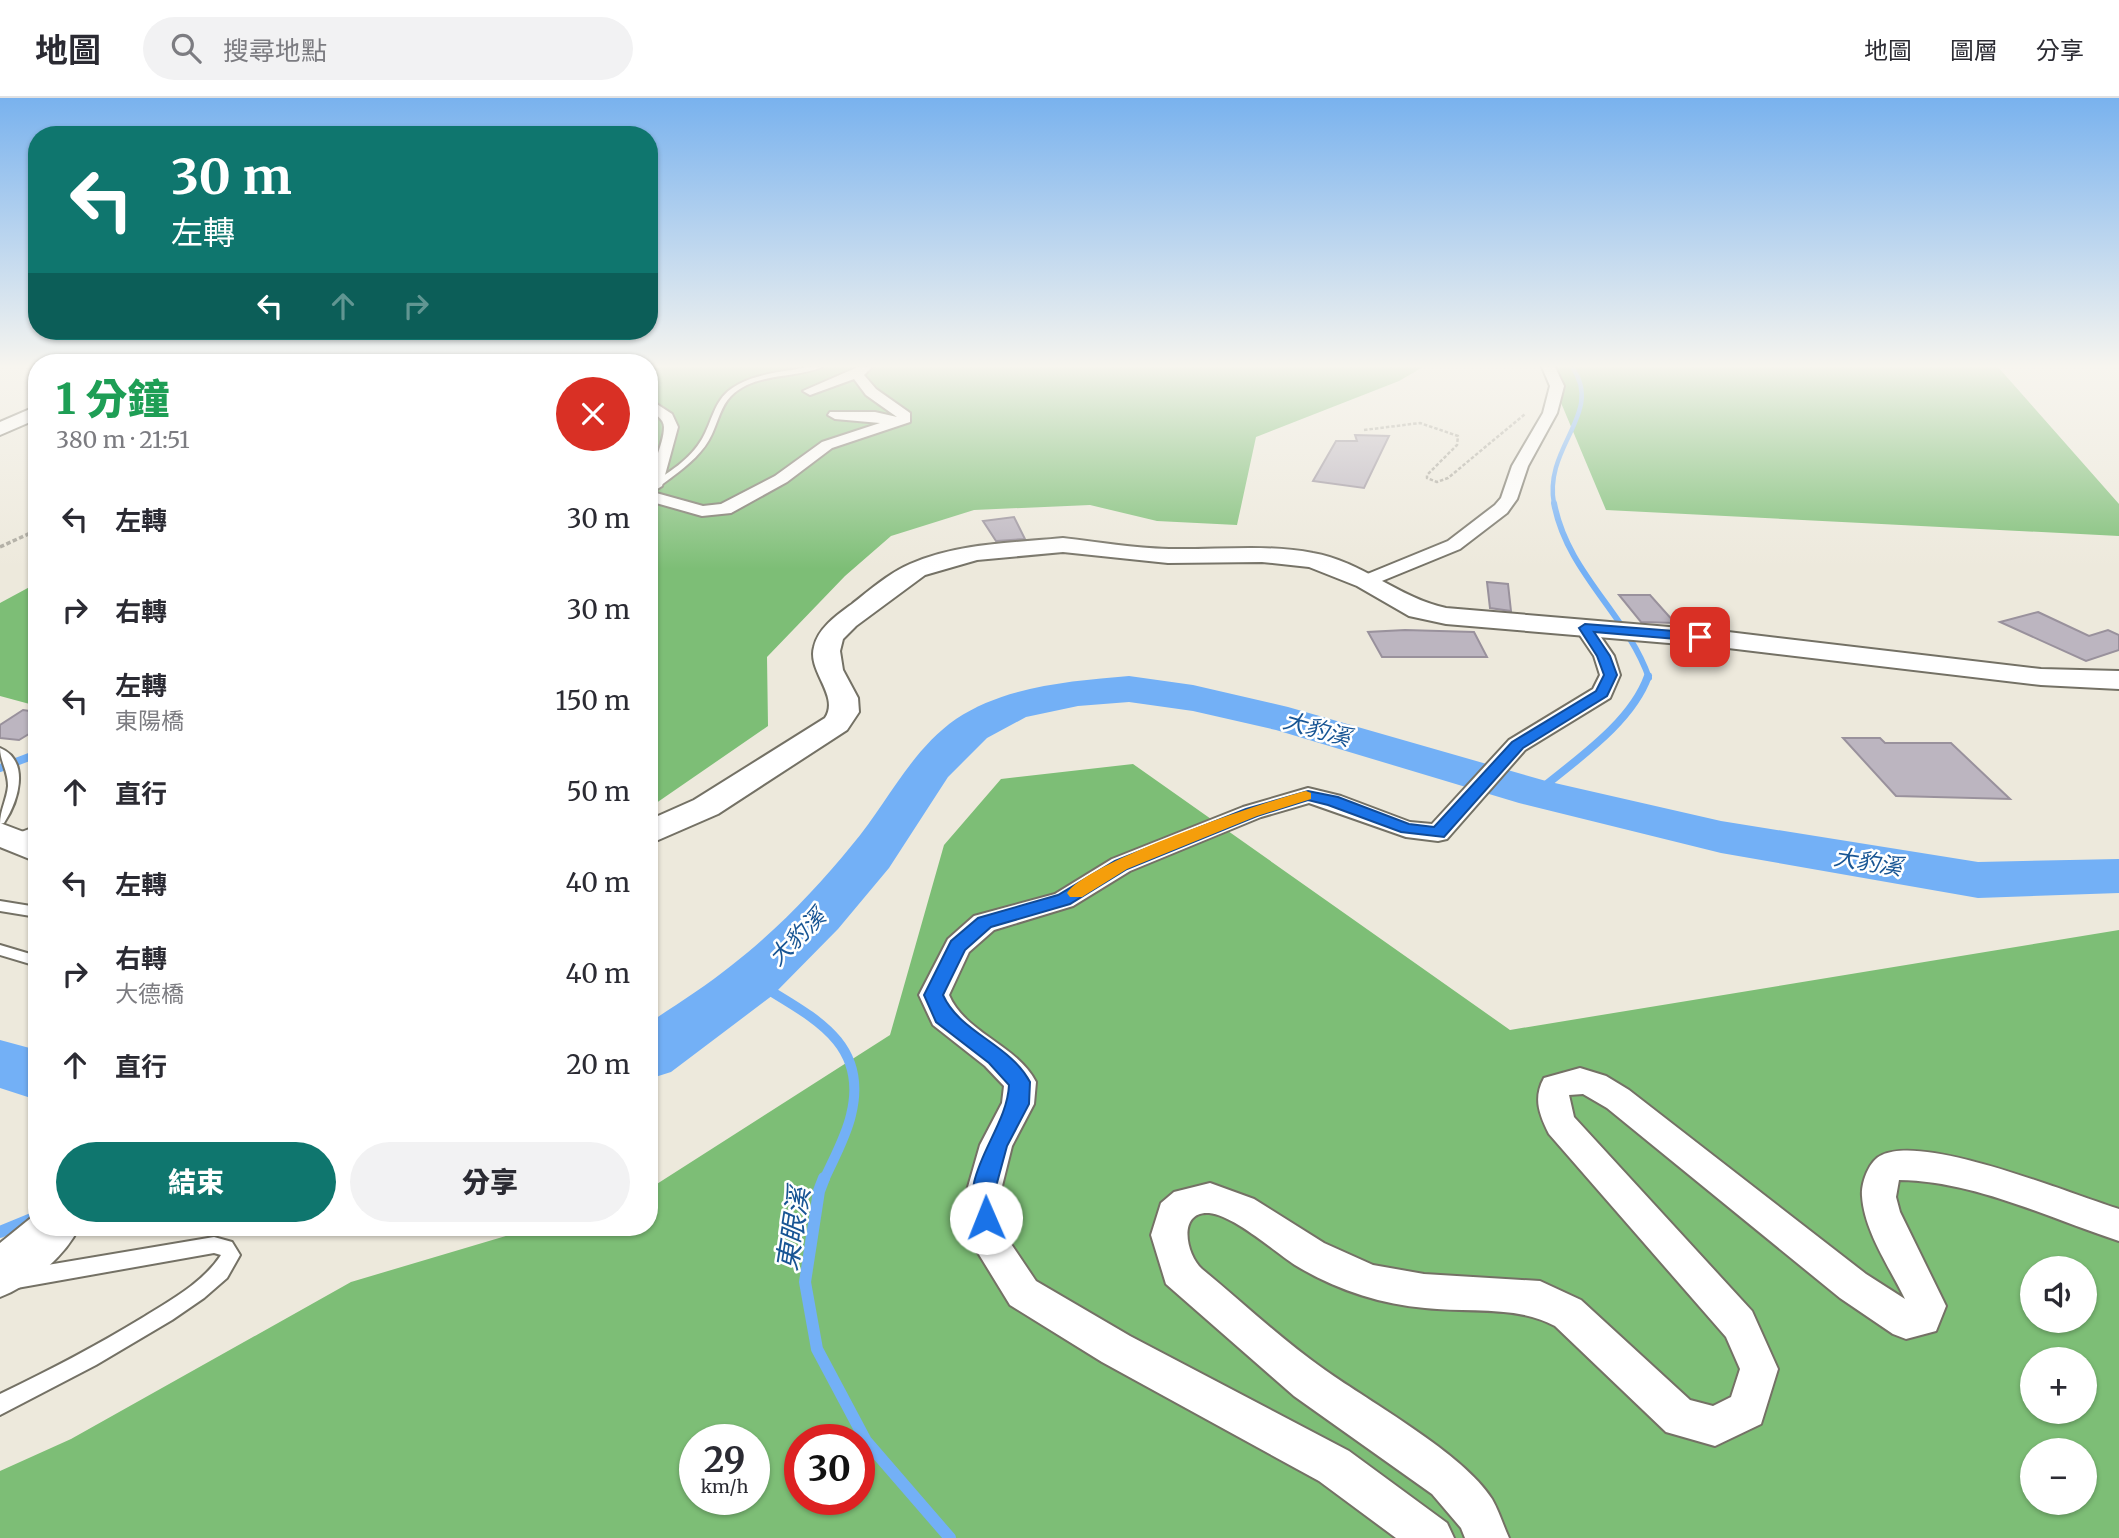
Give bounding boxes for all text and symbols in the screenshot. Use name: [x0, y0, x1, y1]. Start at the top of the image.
search box: [143, 17, 633, 80]
icon: search: [167, 29, 205, 67]
text: 地圖: [35, 30, 101, 71]
text: 搜尋地點: [223, 34, 327, 67]
text: 地圖: [1864, 35, 1912, 66]
text: 圖層: [1950, 35, 1998, 66]
text: 分享: [2036, 35, 2084, 66]
text: 30 m: [171, 146, 292, 207]
icon: left: [56, 154, 147, 245]
text: 左轉: [171, 213, 235, 253]
icon: left: [251, 287, 289, 325]
icon: ahead: [324, 287, 362, 325]
icon: right: [397, 287, 435, 325]
text: 1 分鐘: [56, 373, 170, 425]
button: close: [556, 377, 630, 451]
text: 380 m · 21:51: [56, 425, 190, 454]
icon: left: [56, 500, 94, 538]
text: 30 m: [567, 502, 630, 535]
text: 左轉: [115, 504, 167, 537]
icon: right: [56, 591, 94, 629]
text: 30 m: [567, 593, 630, 626]
text: 右轉: [115, 595, 167, 628]
pin: [1670, 607, 1730, 667]
icon: arrive: [1681, 618, 1719, 656]
text: 左轉: [115, 669, 167, 702]
icon: left: [56, 682, 94, 720]
text: 150 m: [556, 684, 630, 717]
water label: 大豹溪: [1280, 705, 1357, 753]
text: 東陽橋: [115, 706, 184, 735]
icon: ahead: [56, 773, 94, 811]
text: 50 m: [566, 775, 630, 808]
text: 直行: [115, 777, 167, 810]
water label: 大豹溪: [1832, 842, 1907, 882]
icon: left: [56, 864, 94, 902]
text: 40 m: [566, 866, 630, 899]
text: 左轉: [115, 868, 167, 901]
water label: 大豹溪: [762, 900, 833, 971]
text: 右轉: [115, 942, 167, 975]
icon: right: [56, 955, 94, 993]
text: 40 m: [566, 957, 630, 990]
text: 大德橋: [115, 979, 184, 1008]
icon: ahead: [56, 1046, 94, 1084]
text: 20 m: [566, 1048, 630, 1081]
text: 直行: [115, 1050, 167, 1083]
button: 結束: [56, 1142, 336, 1222]
button: 分享: [350, 1142, 630, 1222]
water label: 東眼溪: [769, 1181, 818, 1273]
position arrow: [949, 1181, 1023, 1255]
map controls: [2020, 1256, 2097, 1515]
button: sound: [2020, 1256, 2097, 1333]
button: +: [2020, 1347, 2097, 1424]
speed limit sign: 30: [784, 1424, 875, 1515]
text: 29: [704, 1438, 745, 1482]
button: −: [2020, 1438, 2097, 1515]
text: km/h: [701, 1475, 748, 1498]

